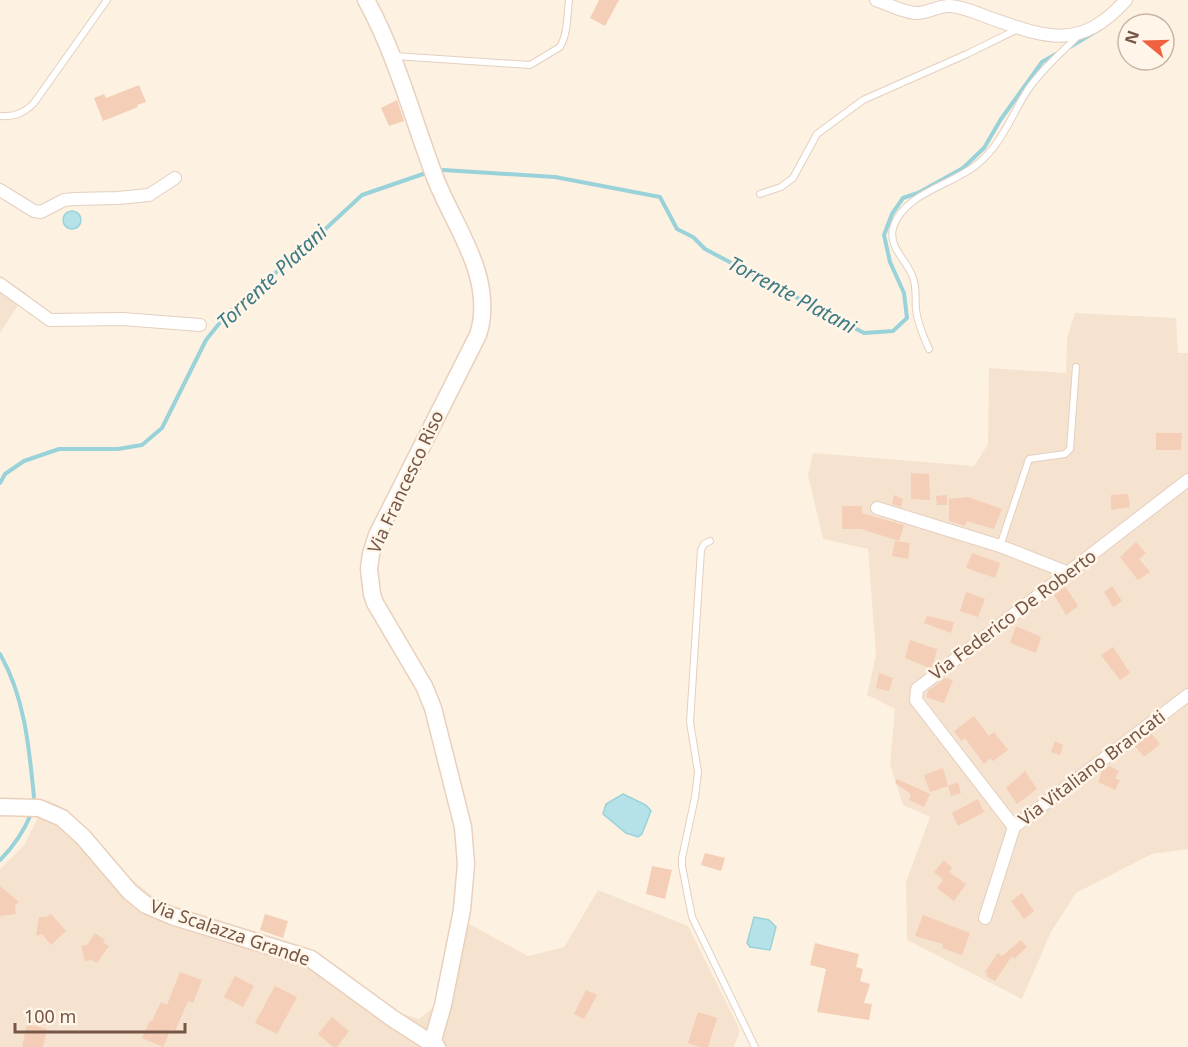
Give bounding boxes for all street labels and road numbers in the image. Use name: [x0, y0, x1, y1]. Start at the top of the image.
street label: Via Francesco Riso: [361, 406, 449, 557]
street label: Via Federico De Roberto: [924, 543, 1101, 685]
street label: Via Vitaliano Brancati: [1013, 704, 1170, 830]
street label: Via Scalazza Grande: [147, 893, 314, 971]

